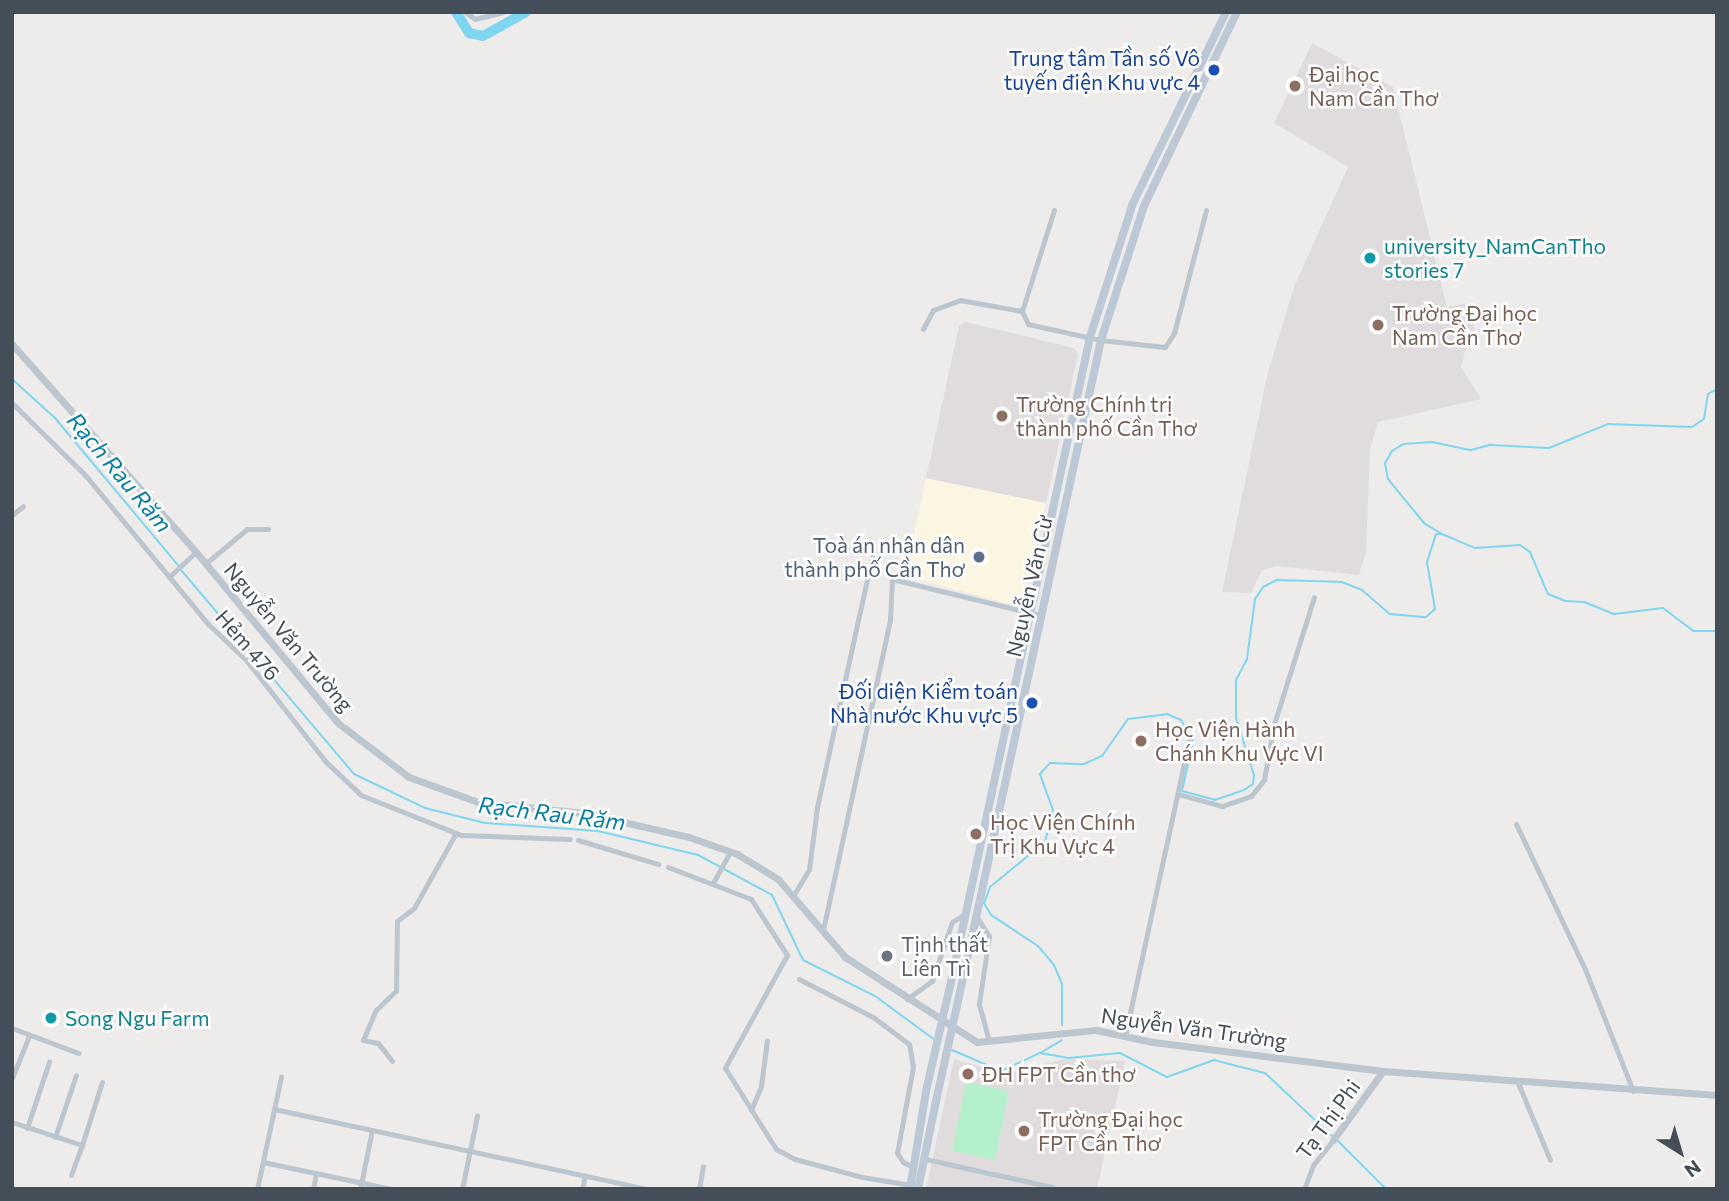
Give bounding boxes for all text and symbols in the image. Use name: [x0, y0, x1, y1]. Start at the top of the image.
place label: Trung tâm Tần số Vô tuyến điện Khu vực 4: [1004, 45, 1200, 95]
place label: Đại học Nam Cần Thơ: [1309, 61, 1438, 111]
marker: Trung tâm Tần số Vô tuyến điện Khu vực 4: [1206, 62, 1222, 78]
marker: Đại học Nam Cần Thơ: [1287, 78, 1303, 94]
place label: university_NamCanTho stories 7: [1384, 233, 1606, 283]
marker: university_NamCanTho stories 7: [1362, 250, 1378, 266]
place label: Trường Đại học Nam Cần Thơ: [1392, 300, 1537, 350]
marker: Trường Đại học Nam Cần Thơ: [1370, 317, 1386, 333]
place label: Trường Chính trị thành phố Cần Thơ: [1016, 391, 1197, 441]
water label: Rạch Rau Răm: [62, 406, 178, 538]
marker: Trường Chính trị thành phố Cần Thơ: [994, 408, 1010, 424]
street label: Nguyễn Văn Cừ: [1000, 513, 1058, 659]
place label: Toà án nhân dân thành phố Cần Thơ: [784, 532, 965, 582]
marker: Toà án nhân dân thành phố Cần Thơ: [971, 549, 987, 565]
street label: Nguyễn Văn Trường: [219, 557, 359, 717]
street label: Hẻm 476: [211, 605, 285, 685]
place label: Đối diện Kiểm toán Nhà nước Khu vực 5: [830, 678, 1018, 728]
marker: Đối diện Kiểm toán Nhà nước Khu vực 5: [1024, 695, 1040, 711]
place label: Học Viện Hành Chánh Khu Vực VI: [1155, 716, 1324, 766]
marker: Học Viện Hành Chánh Khu Vực VI: [1133, 733, 1149, 749]
water label: Rạch Rau Răm: [477, 790, 627, 836]
place label: Học Viện Chính Trị Khu Vực 4: [990, 809, 1136, 859]
marker: Học Viện Chính Trị Khu Vực 4: [968, 826, 984, 842]
place label: Tịnh thất Liên Trì: [901, 931, 988, 981]
marker: Tịnh thất Liên Trì: [879, 948, 895, 964]
street label: Nguyễn Văn Trường: [1100, 1003, 1288, 1053]
place label: Song Ngu Farm: [65, 1005, 210, 1031]
marker: Song Ngu Farm: [43, 1010, 59, 1026]
place label: ĐH FPT Cần thơ: [982, 1061, 1135, 1087]
marker: ĐH FPT Cần thơ: [960, 1066, 976, 1082]
street label: Tạ Thị Phi: [1291, 1074, 1365, 1164]
place label: Trường Đại học FPT Cần Thơ: [1038, 1106, 1183, 1156]
north arrow: [1645, 1117, 1715, 1187]
marker: Trường Đại học FPT Cần Thơ: [1016, 1123, 1032, 1139]
text: N: [1680, 1156, 1706, 1183]

